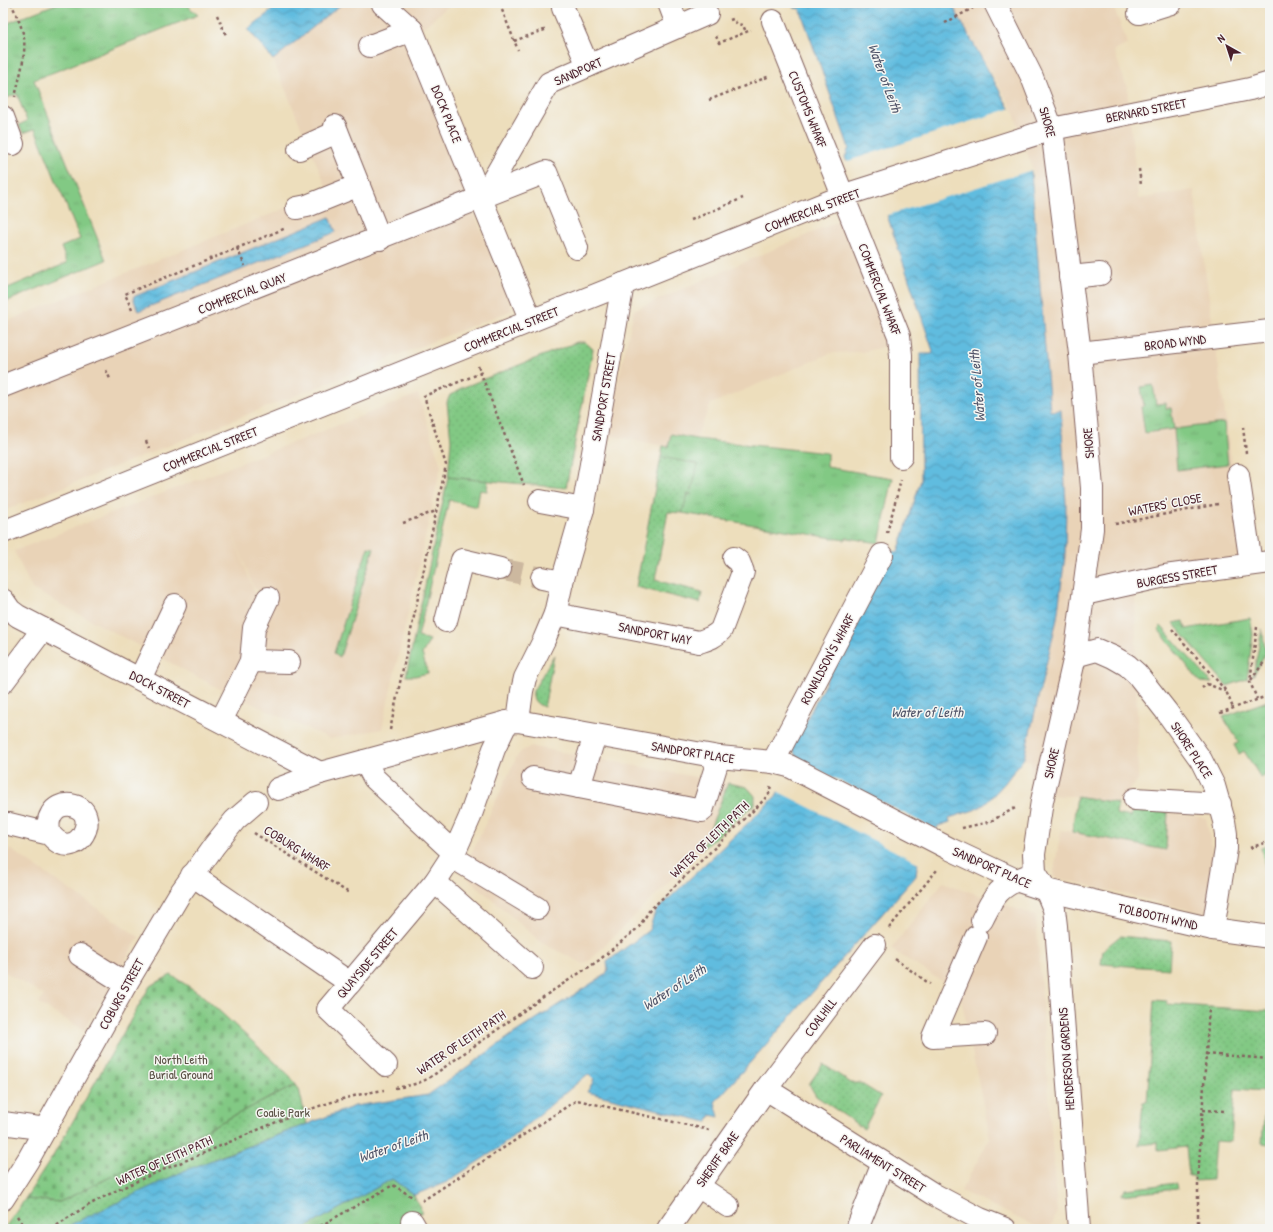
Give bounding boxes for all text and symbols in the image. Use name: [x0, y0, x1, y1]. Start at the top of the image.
north arrow: [1207, 26, 1247, 66]
text: N: [1214, 31, 1227, 46]
water label: Water of Leith: [864, 41, 907, 116]
street label: SANDPORT: [551, 52, 606, 90]
street label: CUSTOMS WHARF: [784, 68, 832, 151]
street label: DOCK PLACE: [427, 83, 467, 146]
street label: BERNARD STREET: [1104, 93, 1189, 127]
street label: SHORE: [1035, 105, 1061, 140]
street label: COMMERCIAL STREET: [761, 183, 863, 237]
street label: COMMERCIAL WHARF: [854, 240, 906, 339]
street label: COMMERCIAL QUAY: [195, 268, 289, 318]
street label: COMMERCIAL STREET: [461, 301, 562, 356]
street label: BROAD WYND: [1143, 329, 1208, 355]
water label: Water of Leith: [964, 348, 989, 423]
street label: SANDPORT STREET: [586, 351, 620, 443]
street label: COMMERCIAL STREET: [160, 421, 261, 476]
street label: SHORE: [1078, 427, 1098, 459]
street label: WATERS' CLOSE: [1127, 488, 1203, 520]
street label: BURGESS STREET: [1135, 560, 1220, 592]
street label: RONALDSON'S WHARF: [796, 610, 859, 707]
street label: SANDPORT WAY: [617, 617, 693, 649]
street label: DOCK STREET: [127, 666, 194, 713]
water label: Water of Leith: [891, 702, 964, 721]
street label: SHORE PLACE: [1167, 718, 1217, 782]
street label: SANDPORT PLACE: [650, 737, 736, 768]
street label: SHORE: [1039, 746, 1063, 780]
street label: WATER OF LEITH PATH: [665, 796, 753, 882]
street label: COBURG WHARF: [261, 821, 334, 876]
street label: SANDPORT PLACE: [950, 842, 1034, 892]
street label: TOLBOOTH WYND: [1116, 898, 1200, 934]
street label: QUAYSIDE STREET: [332, 923, 403, 1002]
street label: COBURG STREET: [94, 954, 148, 1033]
water label: Water of Leith: [639, 959, 710, 1014]
street label: COALHILL: [799, 994, 841, 1040]
street label: WATER OF LEITH PATH: [413, 1006, 509, 1078]
street label: HENDERSON GARDENS: [1053, 1007, 1079, 1111]
park label: North Leith Burial Ground: [149, 1050, 213, 1083]
park label: Coalie Park: [256, 1103, 310, 1121]
water label: Water of Leith: [356, 1125, 431, 1166]
street label: SHERIFF BRAE: [691, 1127, 743, 1190]
street label: PARLIAMENT STREET: [837, 1129, 930, 1197]
street label: WATER OF LEITH PATH: [113, 1131, 215, 1189]

